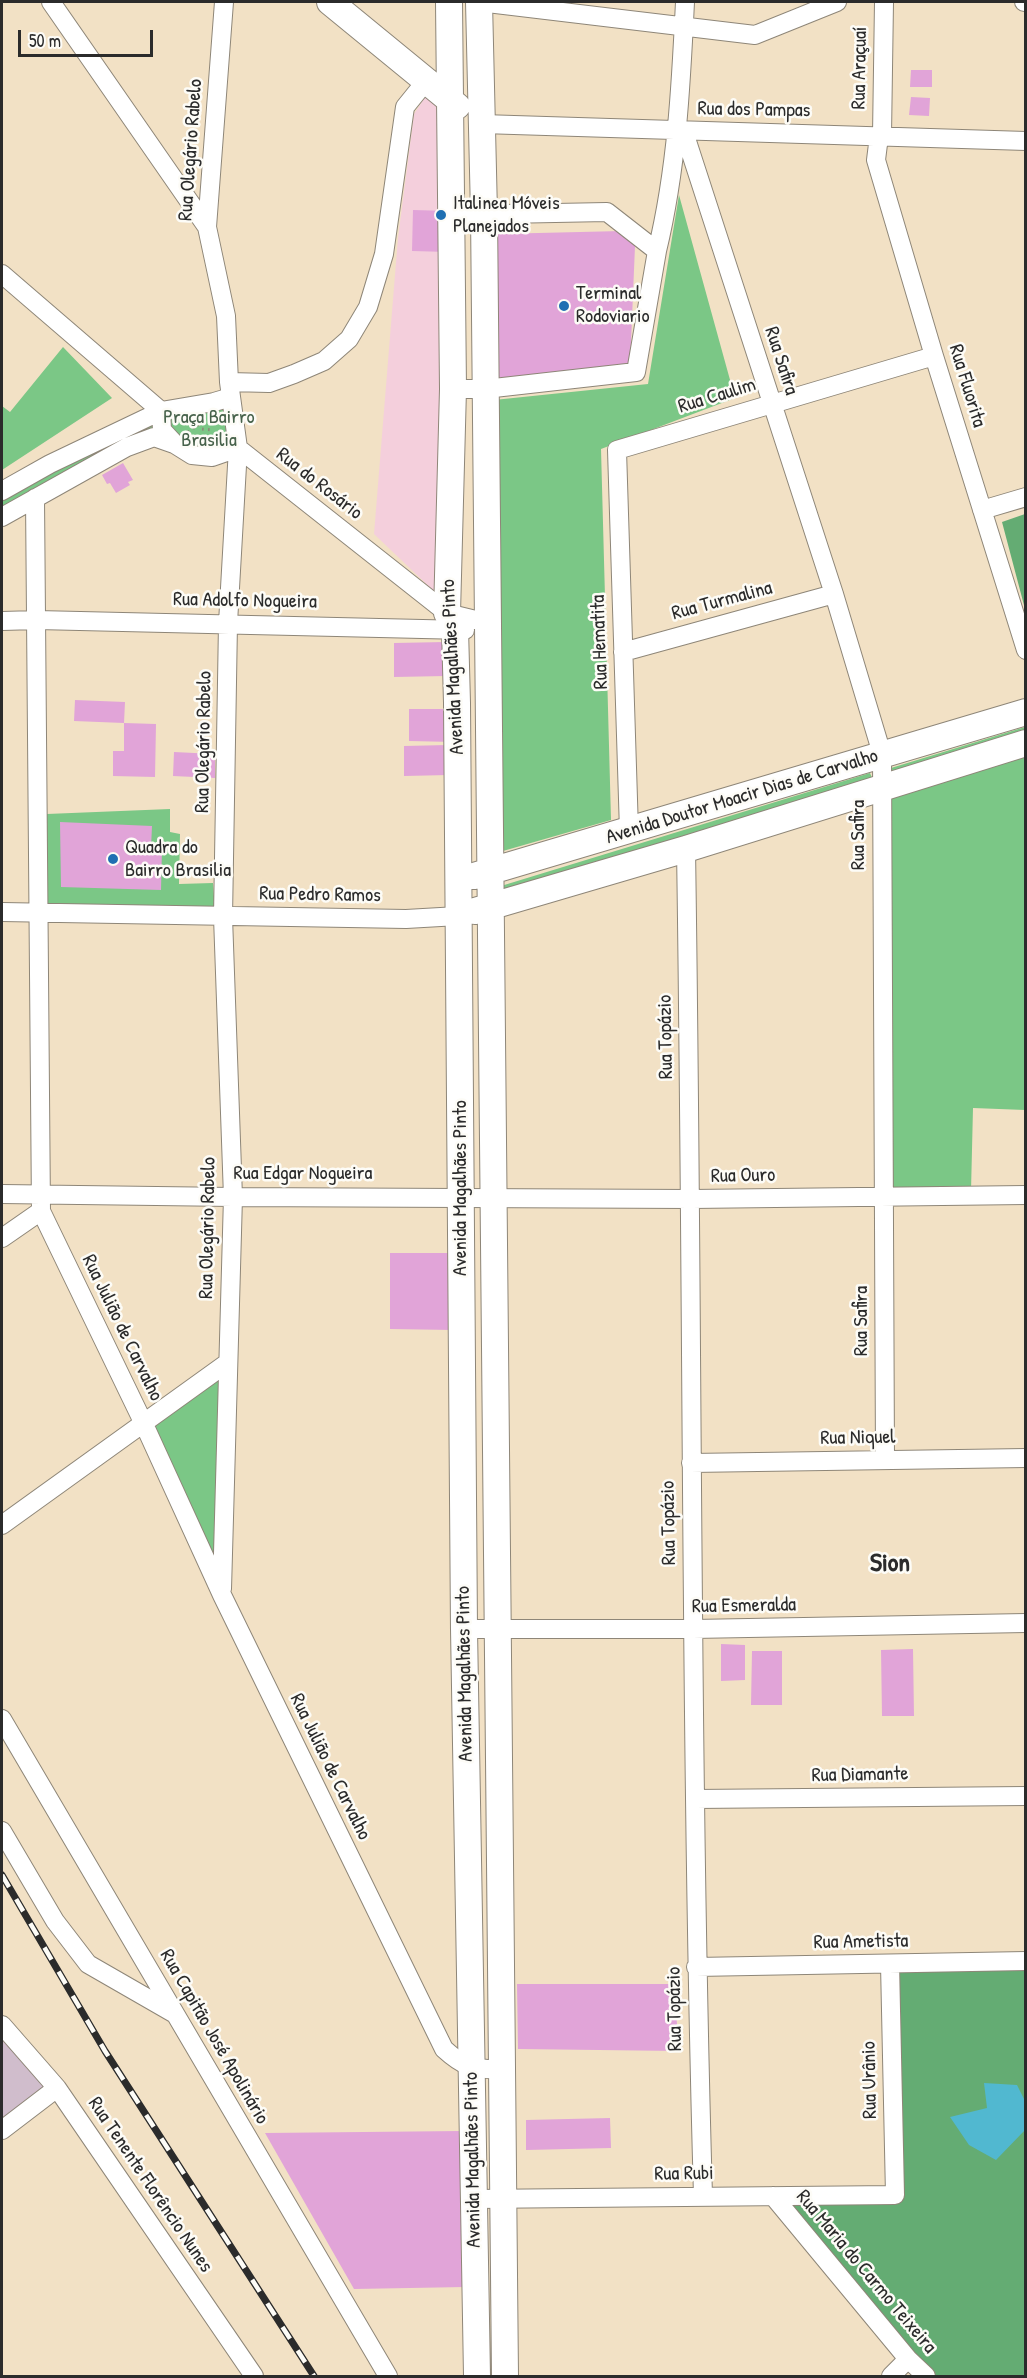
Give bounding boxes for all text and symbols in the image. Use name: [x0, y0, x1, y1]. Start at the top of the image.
scale bar: [21, 18, 156, 56]
street label: Rua Araçuaí: [847, 26, 873, 110]
text: 50 m: [29, 28, 61, 53]
street label: Rua Olegário Rabelo: [174, 78, 208, 222]
street label: Rua dos Pampas: [697, 97, 811, 123]
place label: Italinea Móveis Planejados: [453, 192, 560, 239]
marker: Italinea Móveis Planejados: [434, 208, 448, 222]
place label: Terminal Rodoviario: [576, 282, 650, 329]
marker: Terminal Rodoviario: [557, 299, 571, 313]
street label: Rua Safira: [759, 324, 803, 398]
street label: Rua Fluorita: [943, 342, 991, 430]
street label: Rua Caulim: [675, 373, 759, 419]
park label: Praça Bairro Brasilia: [163, 406, 255, 453]
street label: Rua do Rosário: [271, 443, 367, 525]
street label: Rua Turmalina: [669, 576, 775, 626]
street label: Avenida Magalhães Pinto: [436, 579, 470, 755]
street label: Rua Adolfo Nogueira: [173, 588, 317, 614]
street label: Rua Hematita: [586, 594, 614, 690]
street label: Rua Olegário Rabelo: [191, 671, 217, 813]
street label: Avenida Doutor Moacir Dias de Carvalho: [603, 744, 881, 850]
street label: Rua Safira: [847, 800, 871, 870]
place label: Quadra do Bairro Brasilia: [125, 836, 231, 883]
marker: Quadra do Bairro Brasilia: [106, 852, 120, 866]
street label: Rua Pedro Ramos: [259, 882, 381, 908]
street label: Rua Topázio: [653, 995, 679, 1079]
street label: Avenida Magalhães Pinto: [449, 1100, 473, 1276]
street label: Rua Olegário Rabelo: [195, 1157, 221, 1299]
street label: Rua Edgar Nogueira: [234, 1162, 372, 1186]
street label: Rua Ouro: [711, 1163, 775, 1189]
street label: Rua Julião de Carvalho: [76, 1251, 168, 1405]
street label: Rua Safira: [850, 1286, 874, 1356]
street label: Rua Niquel: [820, 1425, 896, 1451]
street label: Rua Topázio: [656, 1481, 682, 1565]
district label: Sion: [870, 1548, 910, 1580]
street label: Avenida Magalhães Pinto: [451, 1586, 479, 1762]
street label: Rua Esmeralda: [692, 1593, 796, 1619]
street label: Rua Julião de Carvalho: [284, 1690, 376, 1844]
street label: Rua Diamante: [811, 1762, 909, 1788]
street label: Rua Ametista: [813, 1929, 909, 1955]
street label: Rua Capitão José Apolinário: [154, 1945, 274, 2129]
street label: Rua Topázio: [662, 1967, 688, 2051]
street label: Rua Urânio: [857, 2041, 883, 2119]
street label: Avenida Magalhães Pinto: [459, 2072, 487, 2248]
street label: Rua Tenente Florêncio Nunes: [82, 2093, 218, 2277]
street label: Rua Rubi: [654, 2161, 714, 2187]
street label: Rua Maria do Carmo Teixeira: [791, 2185, 941, 2359]

